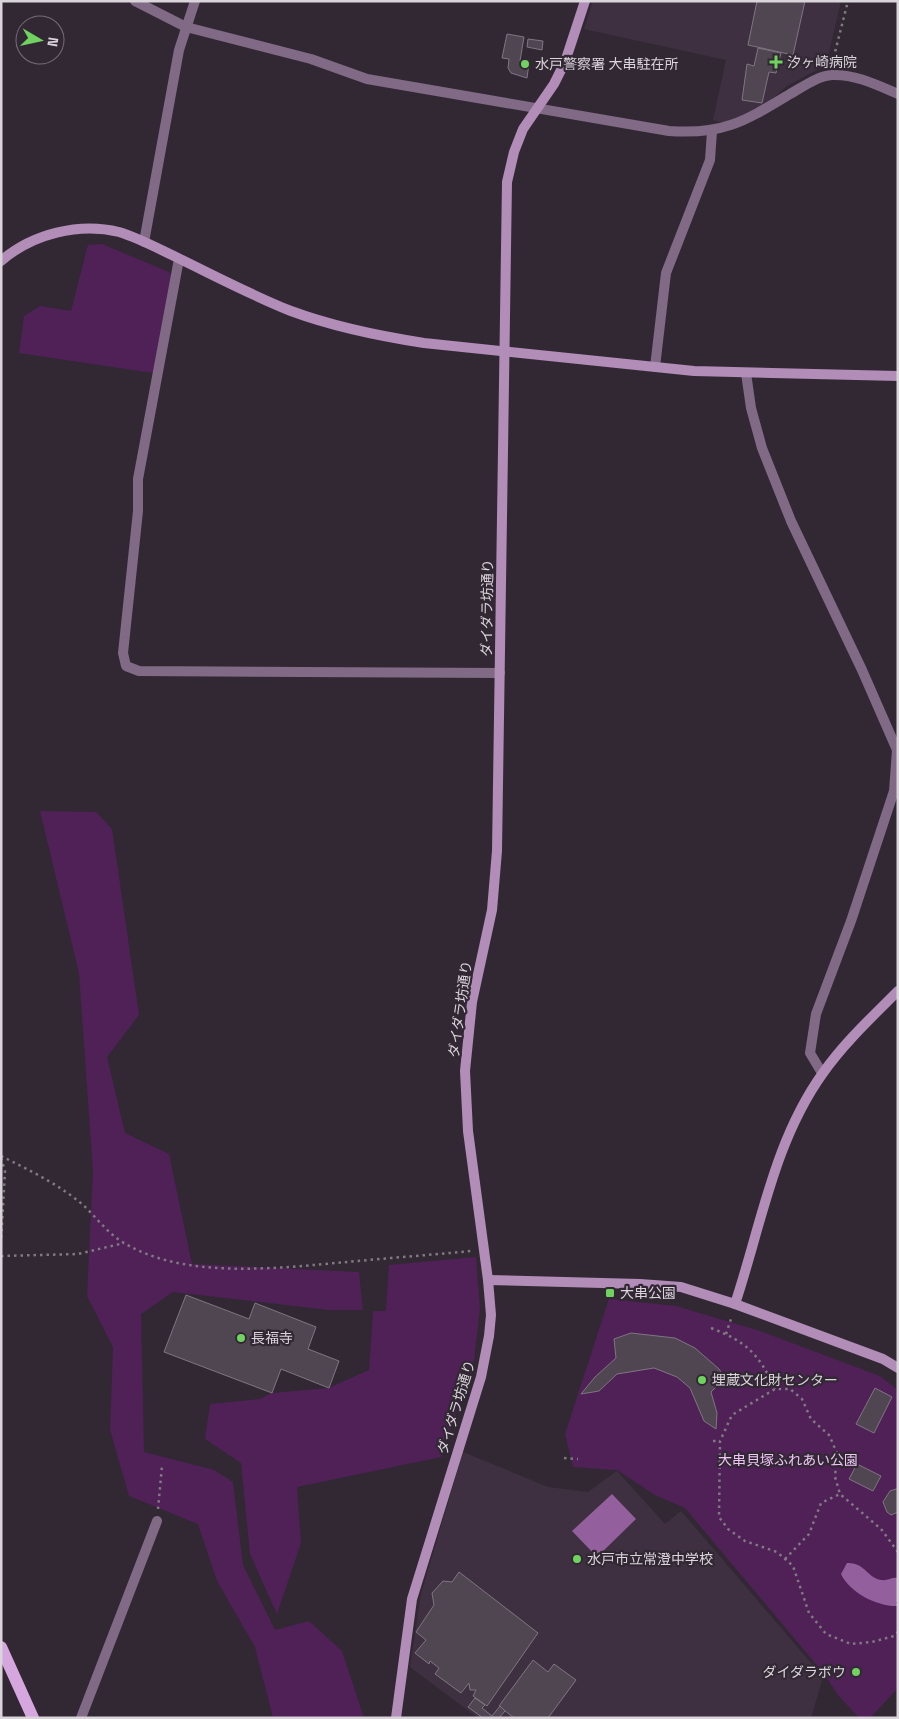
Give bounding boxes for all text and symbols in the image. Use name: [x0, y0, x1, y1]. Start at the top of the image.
north arrow: [15, 15, 65, 65]
text: N: [43, 36, 62, 48]
place label: 汐ヶ崎病院: [787, 53, 857, 71]
place label: 水戸警察署 大串駐在所: [535, 55, 679, 73]
marker: 汐ヶ崎病院: [769, 55, 783, 69]
marker: 水戸警察署 大串駐在所: [519, 58, 531, 70]
street label: ダイダラ坊通り: [477, 559, 497, 657]
street label: ダイダラ坊通り: [444, 959, 476, 1059]
place label: 大串公園: [620, 1284, 676, 1302]
marker: 大串公園: [604, 1287, 616, 1299]
place label: 長福寺: [251, 1329, 293, 1347]
marker: 長福寺: [235, 1332, 247, 1344]
street label: ダイダラ坊通り: [433, 1358, 479, 1456]
place label: 埋蔵文化財センター: [712, 1371, 838, 1389]
marker: 埋蔵文化財センター: [696, 1374, 708, 1386]
park label: 大串貝塚ふれあい公園: [718, 1451, 858, 1469]
place label: 水戸市立常澄中学校: [587, 1550, 713, 1568]
marker: 水戸市立常澄中学校: [571, 1553, 583, 1565]
place label: ダイダラボウ: [763, 1663, 846, 1681]
marker: ダイダラボウ: [850, 1666, 862, 1678]

